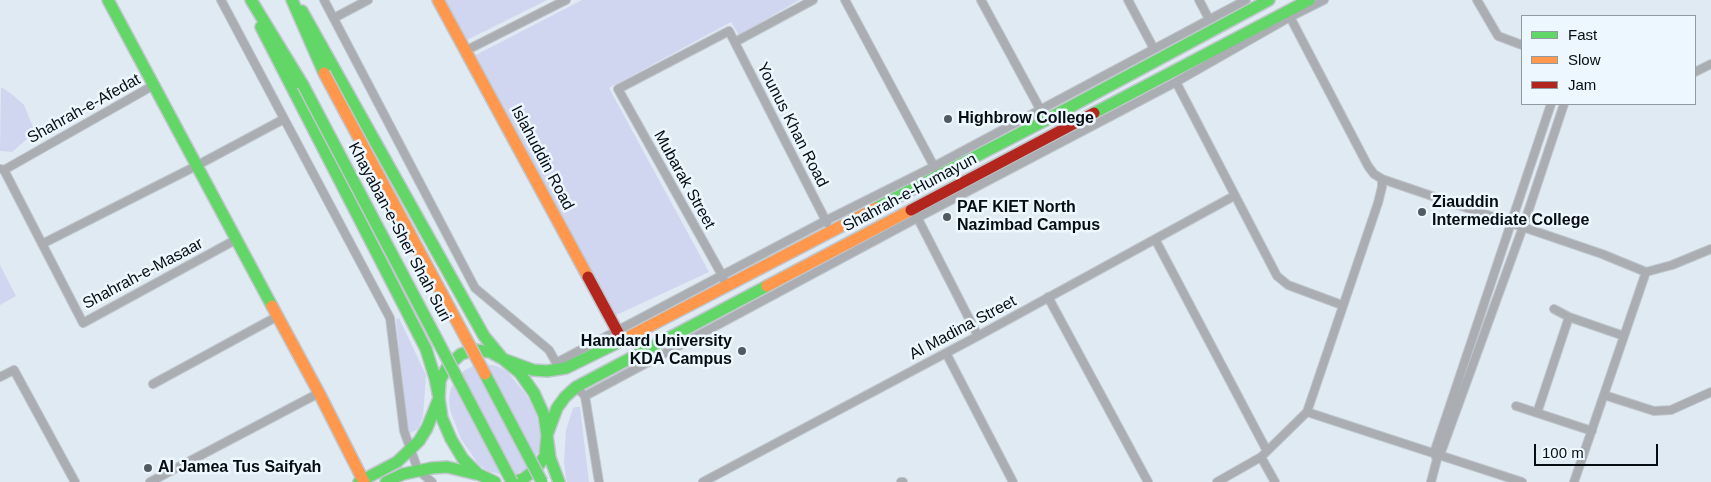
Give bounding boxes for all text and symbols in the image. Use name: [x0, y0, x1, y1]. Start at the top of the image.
legend: [1521, 15, 1696, 105]
text: Fast: [1568, 26, 1597, 43]
text: Slow: [1568, 51, 1601, 68]
street label: Younus Khan Road: [752, 59, 832, 191]
street label: Shahrah-e-Afedat: [24, 70, 144, 148]
text: Jam: [1568, 76, 1596, 93]
street label: Islahuddin Road: [506, 102, 578, 214]
place label: Highbrow College: [958, 109, 1094, 129]
marker: Highbrow College: [942, 113, 954, 125]
street label: Mubarak Street: [649, 128, 719, 232]
street label: Khayaban-e-Sher Shah Suri: [344, 139, 454, 325]
street label: Shahrah-e-Humayun: [840, 150, 980, 236]
place label: Ziauddin Intermediate College: [1432, 193, 1589, 231]
place label: PAF KIET North Nazimbad Campus: [957, 198, 1100, 236]
marker: Ziauddin Intermediate College: [1416, 206, 1428, 218]
marker: PAF KIET North Nazimbad Campus: [941, 211, 953, 223]
street label: Shahrah-e-Masaar: [80, 234, 206, 314]
street label: Al Madina Street: [906, 292, 1020, 364]
place label: Hamdard University KDA Campus: [581, 332, 732, 370]
marker: Hamdard University KDA Campus: [736, 345, 748, 357]
scale bar: [1536, 434, 1660, 466]
text: 100 m: [1542, 444, 1584, 461]
place label: Al Jamea Tus Saifyah: [158, 458, 321, 478]
marker: Al Jamea Tus Saifyah: [142, 462, 154, 474]

